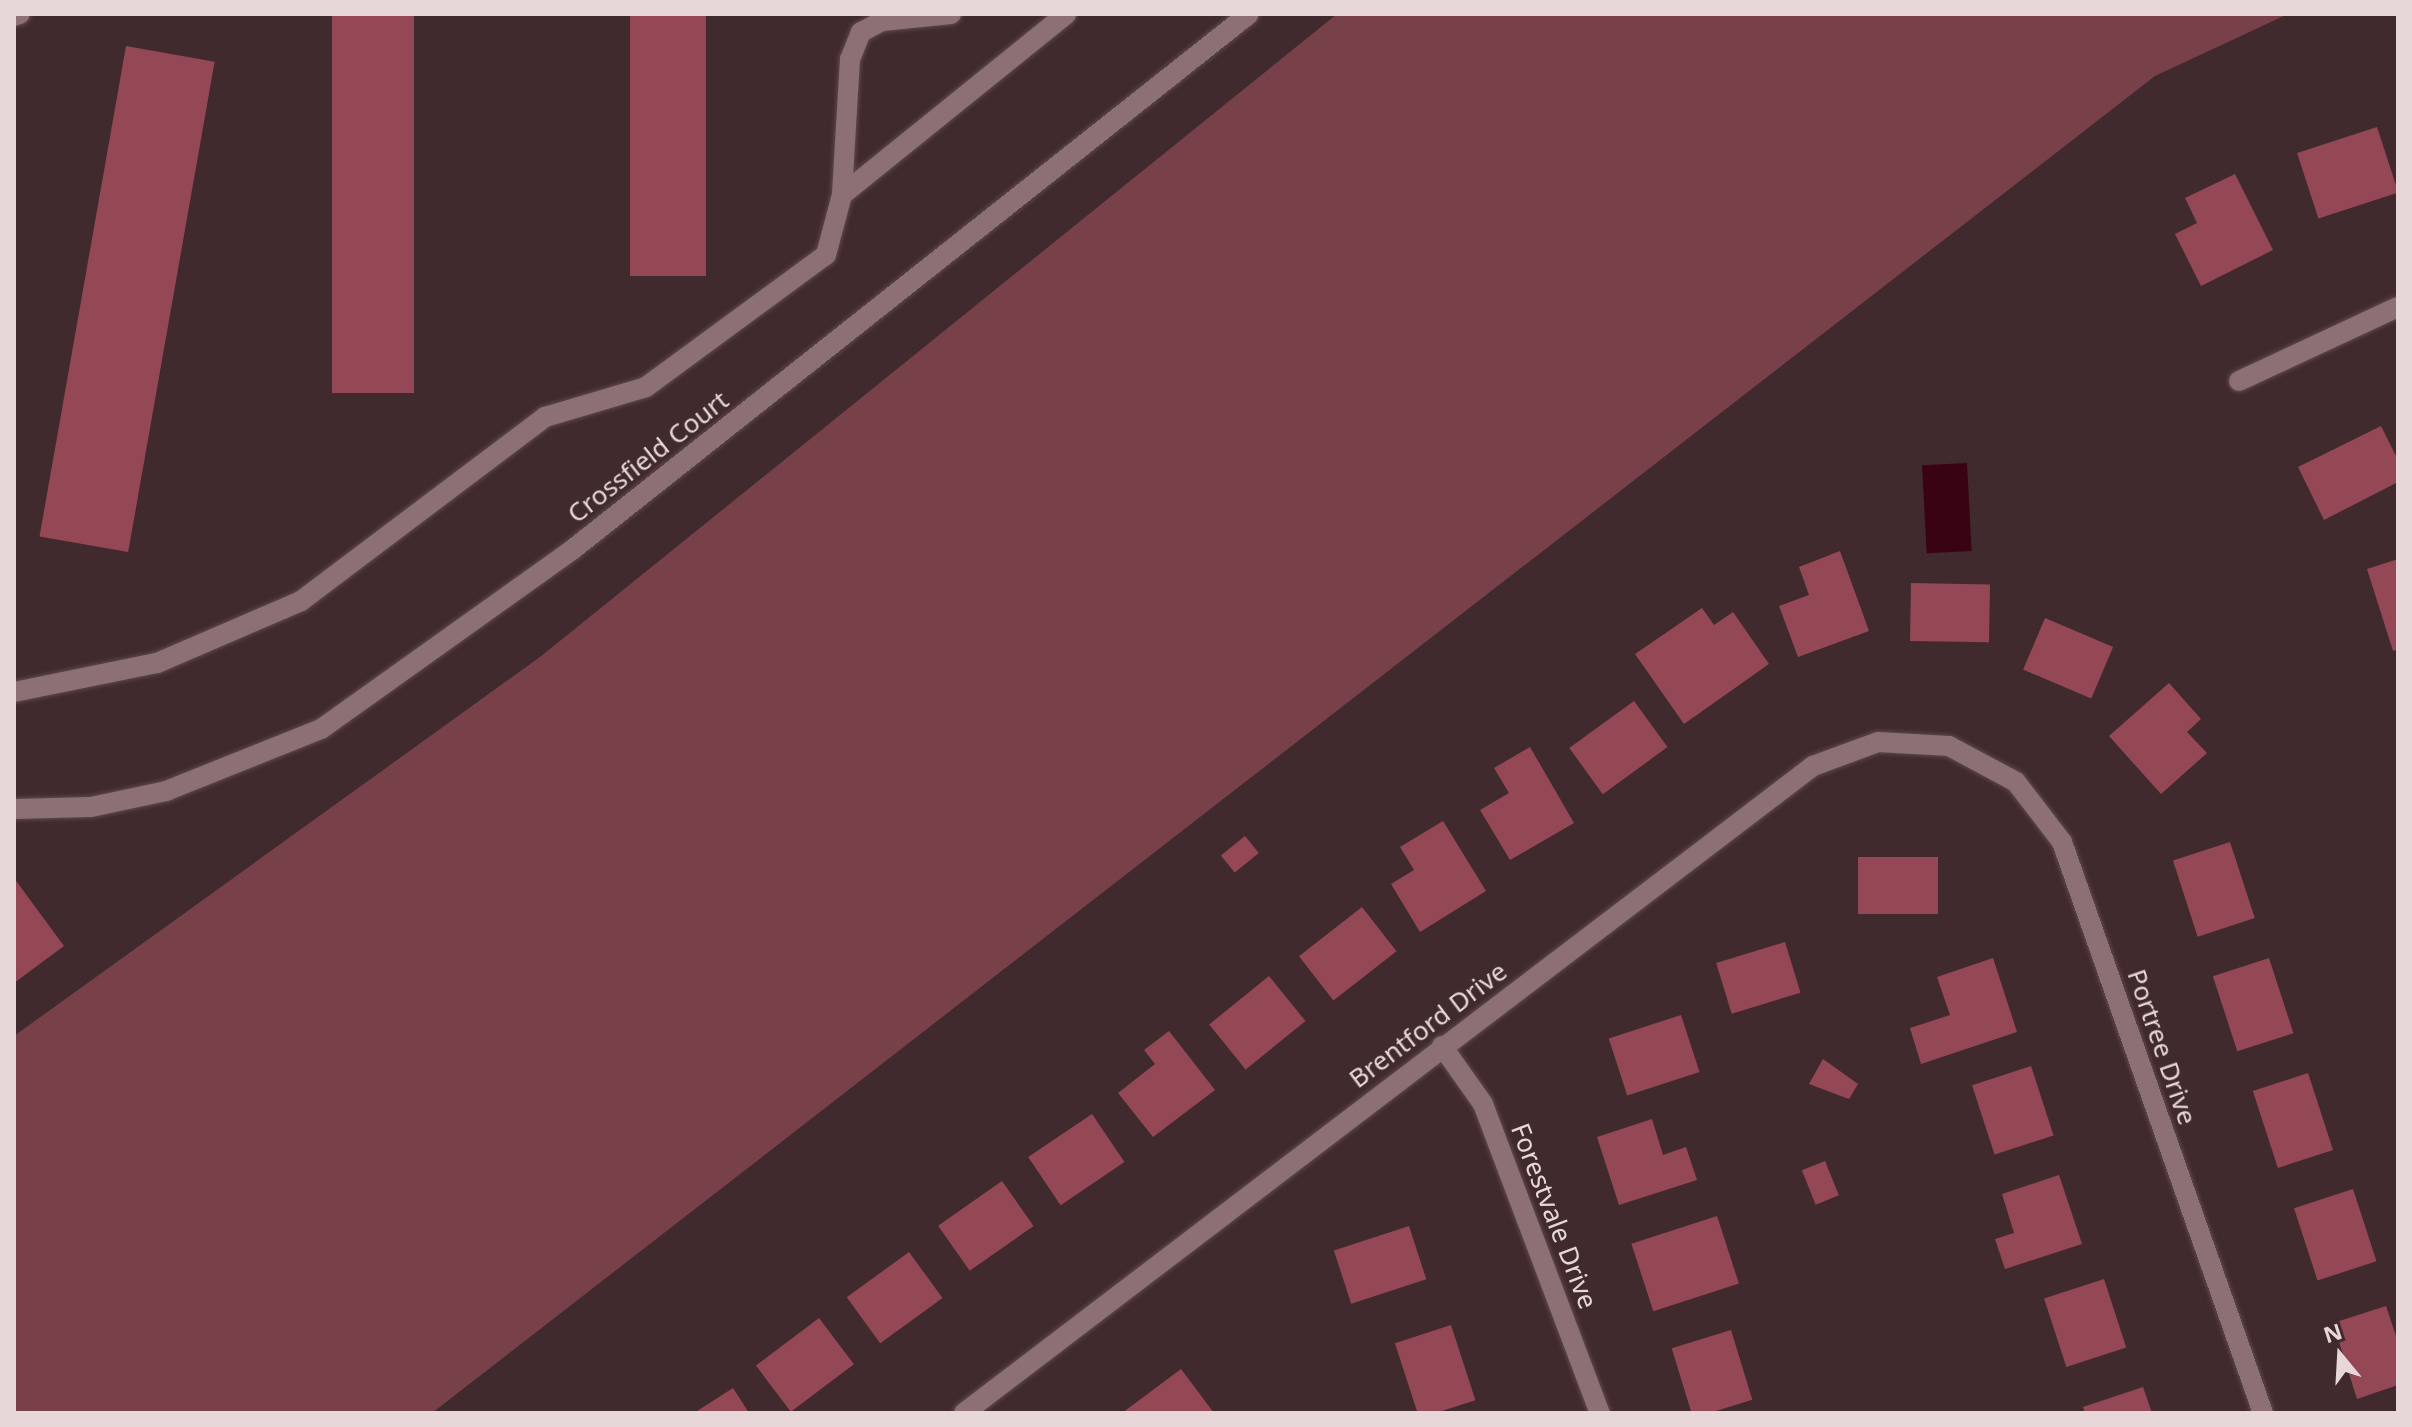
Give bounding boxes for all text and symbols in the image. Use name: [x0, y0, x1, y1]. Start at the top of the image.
street label: Crossfield Court: [561, 385, 735, 529]
street label: Brentford Drive: [1343, 956, 1513, 1094]
street label: Portree Drive: [2121, 965, 2203, 1129]
street label: Forestvale Drive: [1504, 1119, 1604, 1313]
north arrow: [2300, 1315, 2380, 1395]
text: N: [2319, 1315, 2346, 1349]

